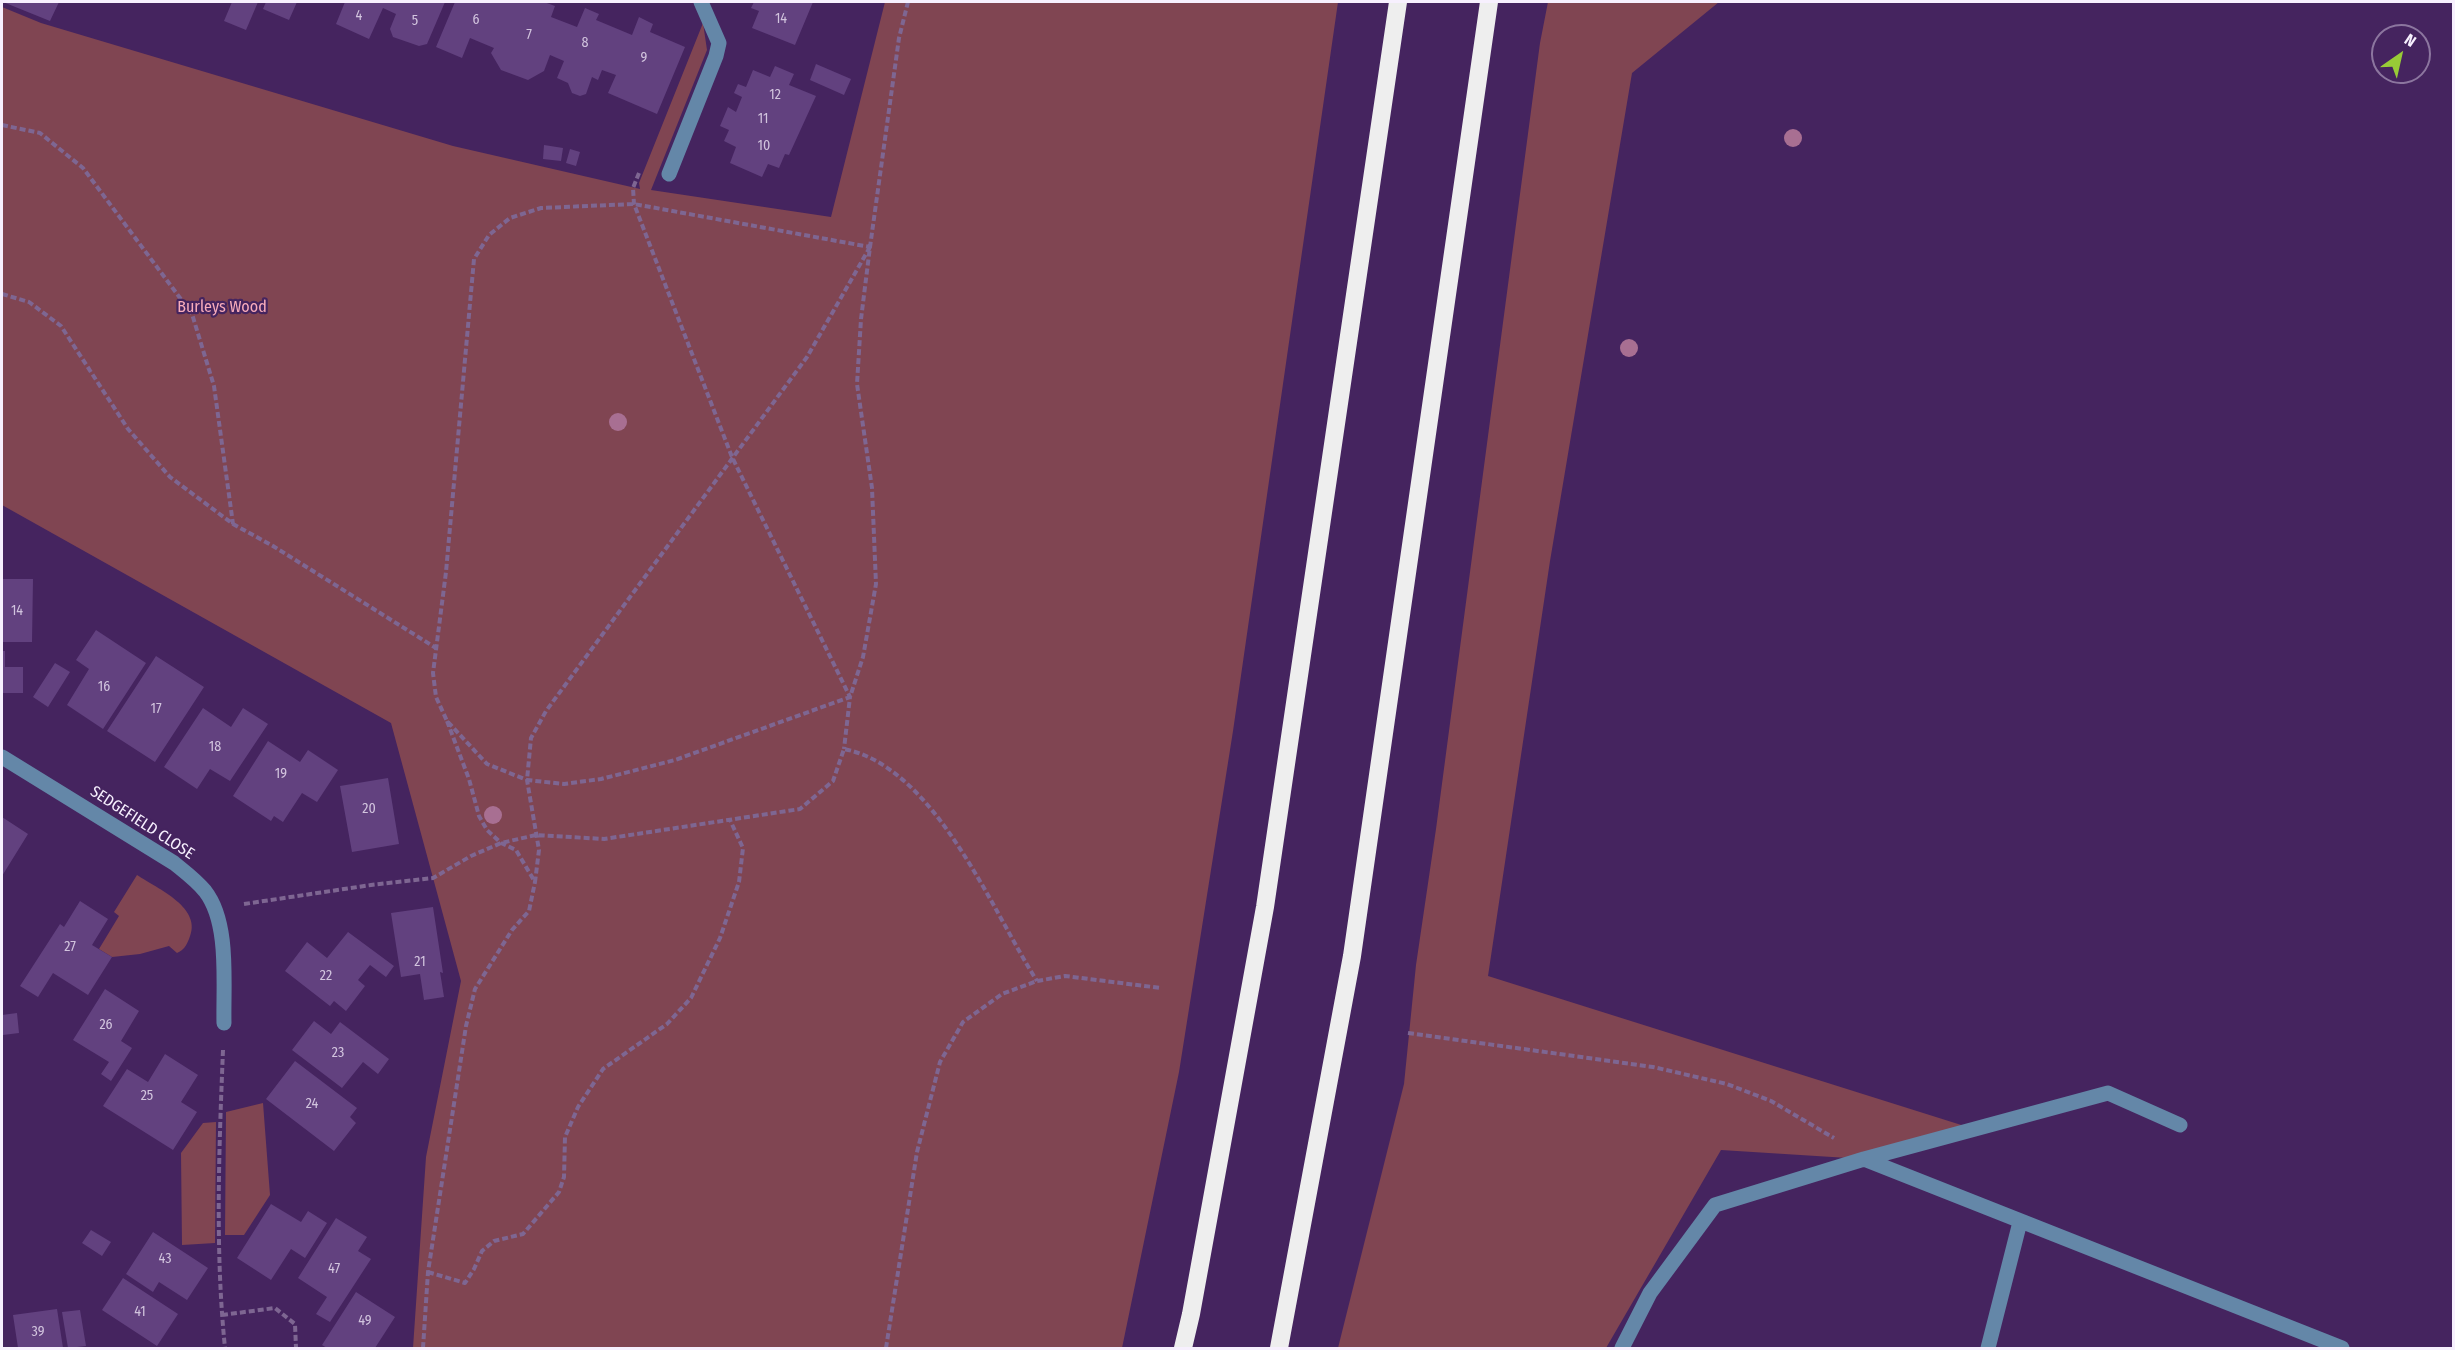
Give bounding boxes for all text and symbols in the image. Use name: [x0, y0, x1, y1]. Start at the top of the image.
house number: 4: [356, 8, 362, 24]
house number: 14: [775, 11, 787, 27]
house number: 6: [473, 12, 479, 28]
house number: 5: [412, 13, 418, 29]
north arrow: [2371, 24, 2431, 84]
house number: 7: [526, 27, 532, 43]
text: N: [2401, 30, 2420, 51]
house number: 8: [582, 35, 588, 51]
house number: 9: [641, 50, 647, 66]
house number: 12: [769, 87, 781, 103]
house number: 11: [758, 111, 768, 127]
house number: 10: [758, 138, 770, 154]
park label: Burleys Wood: [177, 298, 267, 318]
house number: 14: [11, 603, 23, 619]
house number: 16: [98, 679, 110, 695]
house number: 17: [150, 701, 162, 717]
house number: 18: [209, 739, 221, 755]
house number: 19: [275, 766, 287, 782]
street label: SEDGEFIELD CLOSE: [86, 782, 198, 864]
house number: 20: [362, 801, 376, 817]
house number: 27: [64, 939, 76, 955]
house number: 21: [414, 954, 426, 970]
house number: 22: [320, 968, 332, 984]
house number: 26: [99, 1017, 113, 1033]
house number: 23: [332, 1045, 344, 1061]
house number: 25: [141, 1088, 153, 1104]
house number: 24: [306, 1096, 318, 1112]
house number: 43: [159, 1251, 171, 1267]
house number: 47: [328, 1261, 340, 1277]
house number: 41: [134, 1304, 146, 1320]
house number: 49: [358, 1313, 372, 1329]
house number: 39: [32, 1324, 44, 1340]

